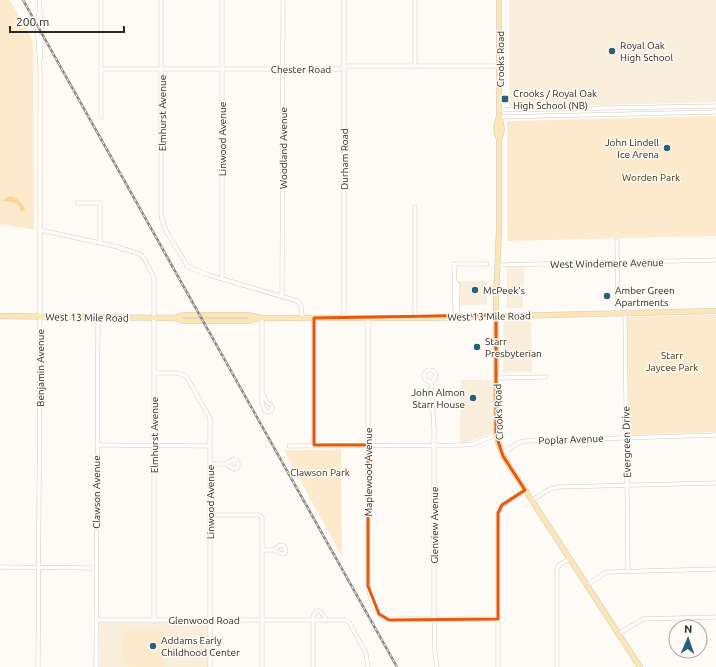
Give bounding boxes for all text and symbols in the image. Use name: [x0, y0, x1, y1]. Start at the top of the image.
scale bar: [10, 8, 124, 34]
text: 200 m: [16, 15, 49, 28]
street label: Crooks Road: [495, 31, 506, 87]
place label: Royal Oak High School: [620, 40, 673, 63]
marker: Royal Oak High School: [607, 46, 617, 56]
street label: Chester Road: [271, 64, 331, 75]
street label: Elmhurst Avenue: [157, 75, 168, 151]
place label: Crooks / Royal Oak High School (NB): [513, 88, 597, 111]
marker: Crooks / Royal Oak High School (NB): [500, 94, 510, 104]
street label: Linwood Avenue: [217, 102, 228, 176]
street label: Woodland Avenue: [278, 107, 289, 189]
street label: Durham Road: [339, 128, 350, 190]
place label: John Lindell Ice Arena: [605, 137, 659, 160]
marker: John Lindell Ice Arena: [662, 143, 672, 153]
park label: Worden Park: [622, 172, 680, 183]
street label: West Windemere Avenue: [550, 257, 664, 270]
marker: McPeek's: [470, 285, 480, 295]
place label: McPeek's: [483, 285, 525, 296]
place label: Amber Green Apartments: [615, 285, 675, 308]
marker: Amber Green Apartments: [602, 291, 612, 301]
street label: West 13 Mile Road: [447, 310, 531, 323]
street label: West 13 Mile Road: [45, 311, 129, 324]
street label: Benjamin Avenue: [35, 329, 46, 407]
place label: Starr Presbyterian: [485, 336, 542, 359]
marker: Starr Presbyterian: [472, 342, 482, 352]
park label: Starr Jaycee Park: [646, 350, 698, 373]
street label: Crooks Road: [492, 383, 505, 440]
place label: John Almon Starr House: [411, 387, 465, 410]
marker: John Almon Starr House: [468, 393, 478, 403]
street label: Elmhurst Avenue: [149, 397, 160, 473]
street label: Evergreen Drive: [620, 406, 633, 478]
street label: Maplewood Avenue: [363, 427, 374, 517]
street label: Poplar Avenue: [538, 433, 604, 446]
street label: Clawson Avenue: [91, 455, 102, 529]
street label: Linwood Avenue: [205, 465, 216, 539]
park label: Clawson Park: [290, 467, 350, 478]
street label: Glenview Avenue: [429, 486, 440, 564]
street label: Glenwood Road: [168, 615, 240, 626]
north arrow: [668, 619, 708, 659]
text: N: [684, 623, 693, 635]
place label: Addams Early Childhood Center: [161, 635, 240, 658]
marker: Addams Early Childhood Center: [148, 641, 158, 651]

